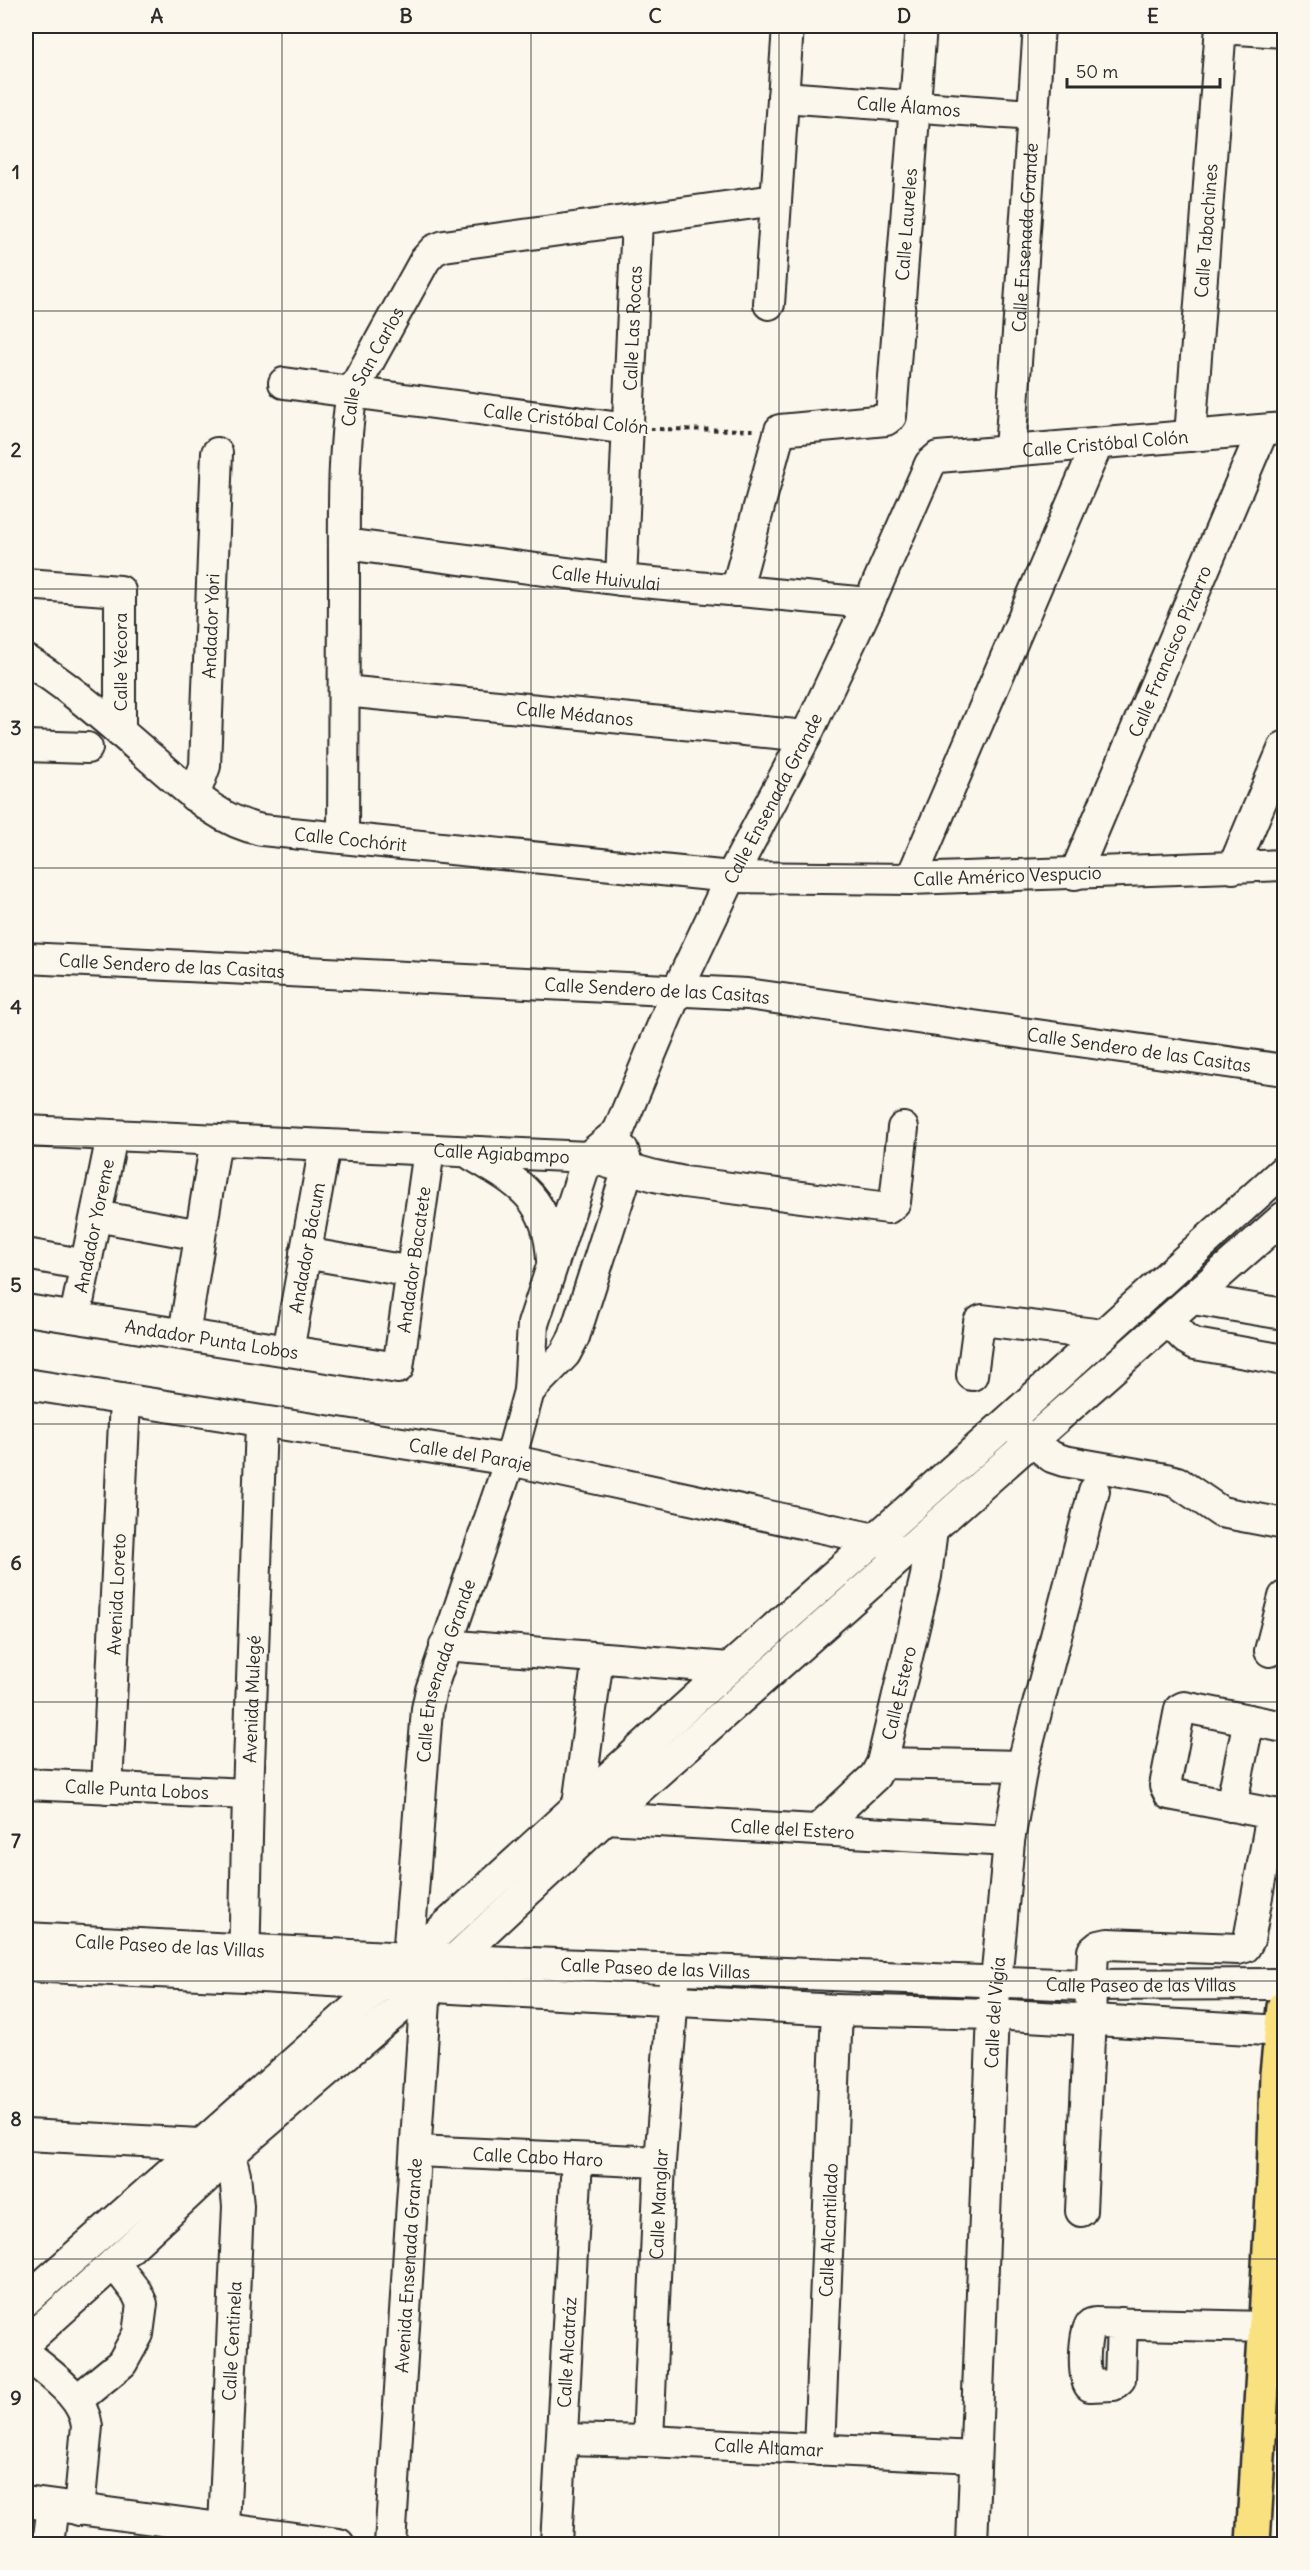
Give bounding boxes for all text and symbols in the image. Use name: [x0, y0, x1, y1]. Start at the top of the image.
text: A: [151, 3, 164, 28]
text: B: [399, 3, 413, 28]
text: C: [648, 3, 662, 28]
text: D: [897, 3, 911, 28]
text: E: [1147, 3, 1159, 28]
scale bar: [1067, 51, 1220, 89]
text: 50 m: [1076, 60, 1118, 83]
street label: Calle Álamos: [856, 91, 961, 121]
street label: Calle Ensenada Grande: [1007, 142, 1042, 333]
text: 1: [12, 159, 20, 184]
street label: Calle Tabachines: [1189, 163, 1222, 299]
street label: Calle Laureles: [890, 167, 922, 282]
street label: Calle Las Rocas: [618, 265, 646, 391]
street label: Calle San Carlos: [336, 302, 409, 428]
street label: Calle Cristóbal Colón: [482, 399, 650, 439]
street label: Calle Cristóbal Colón: [1021, 425, 1189, 461]
text: 2: [11, 437, 22, 462]
street label: Calle Huivulai: [550, 560, 661, 595]
street label: Calle Francisco Pizarro: [1123, 562, 1216, 741]
street label: Andador Yori: [197, 573, 224, 679]
street label: Calle Yécora: [109, 613, 132, 711]
street label: Calle Médanos: [515, 696, 635, 731]
street label: Calle Ensenada Grande: [718, 709, 827, 888]
text: 3: [10, 715, 22, 740]
street label: Calle Cochórit: [293, 822, 408, 856]
street label: Calle Américo Vespucio: [913, 860, 1102, 890]
street label: Calle Sendero de las Casitas: [58, 948, 285, 982]
street label: Calle Sendero de las Casitas: [544, 972, 772, 1009]
text: 4: [10, 994, 22, 1019]
street label: Calle Sendero de las Casitas: [1026, 1022, 1253, 1077]
street label: Calle Agiabampo: [433, 1138, 570, 1168]
street label: Andador Yoreme: [69, 1157, 119, 1295]
street label: Andador Bácum: [284, 1180, 330, 1315]
street label: Andador Bacatete: [392, 1185, 435, 1334]
text: 5: [10, 1272, 22, 1297]
street label: Andador Punta Lobos: [123, 1314, 300, 1364]
street label: Calle del Paraje: [407, 1433, 534, 1476]
street label: Avenida Loreto: [102, 1533, 130, 1656]
text: 6: [10, 1550, 22, 1575]
street label: Calle Ensenada Grande: [411, 1576, 480, 1763]
street label: Avenida Mulegé: [238, 1635, 265, 1763]
street label: Calle Estero: [876, 1644, 921, 1742]
street label: Calle Punta Lobos: [64, 1774, 209, 1804]
street label: Calle del Estero: [730, 1814, 855, 1844]
text: 7: [11, 1828, 21, 1853]
street label: Calle Paseo de las Villas: [74, 1929, 265, 1962]
street label: Calle Paseo de las Villas: [560, 1953, 751, 1983]
street label: Calle del Vigía: [979, 1955, 1010, 2069]
street label: Calle Paseo de las Villas: [1045, 1972, 1236, 1997]
text: 8: [10, 2106, 22, 2131]
street label: Calle Cabo Haro: [472, 2142, 604, 2171]
street label: Calle Manglar: [644, 2147, 673, 2260]
street label: Avenida Ensenada Grande: [390, 2157, 426, 2374]
street label: Calle Alcantilado: [814, 2163, 842, 2298]
street label: Calle Centinela: [217, 2281, 247, 2401]
street label: Calle Alcatráz: [552, 2296, 581, 2408]
text: 9: [10, 2385, 22, 2410]
street label: Calle Altamar: [714, 2433, 825, 2461]

